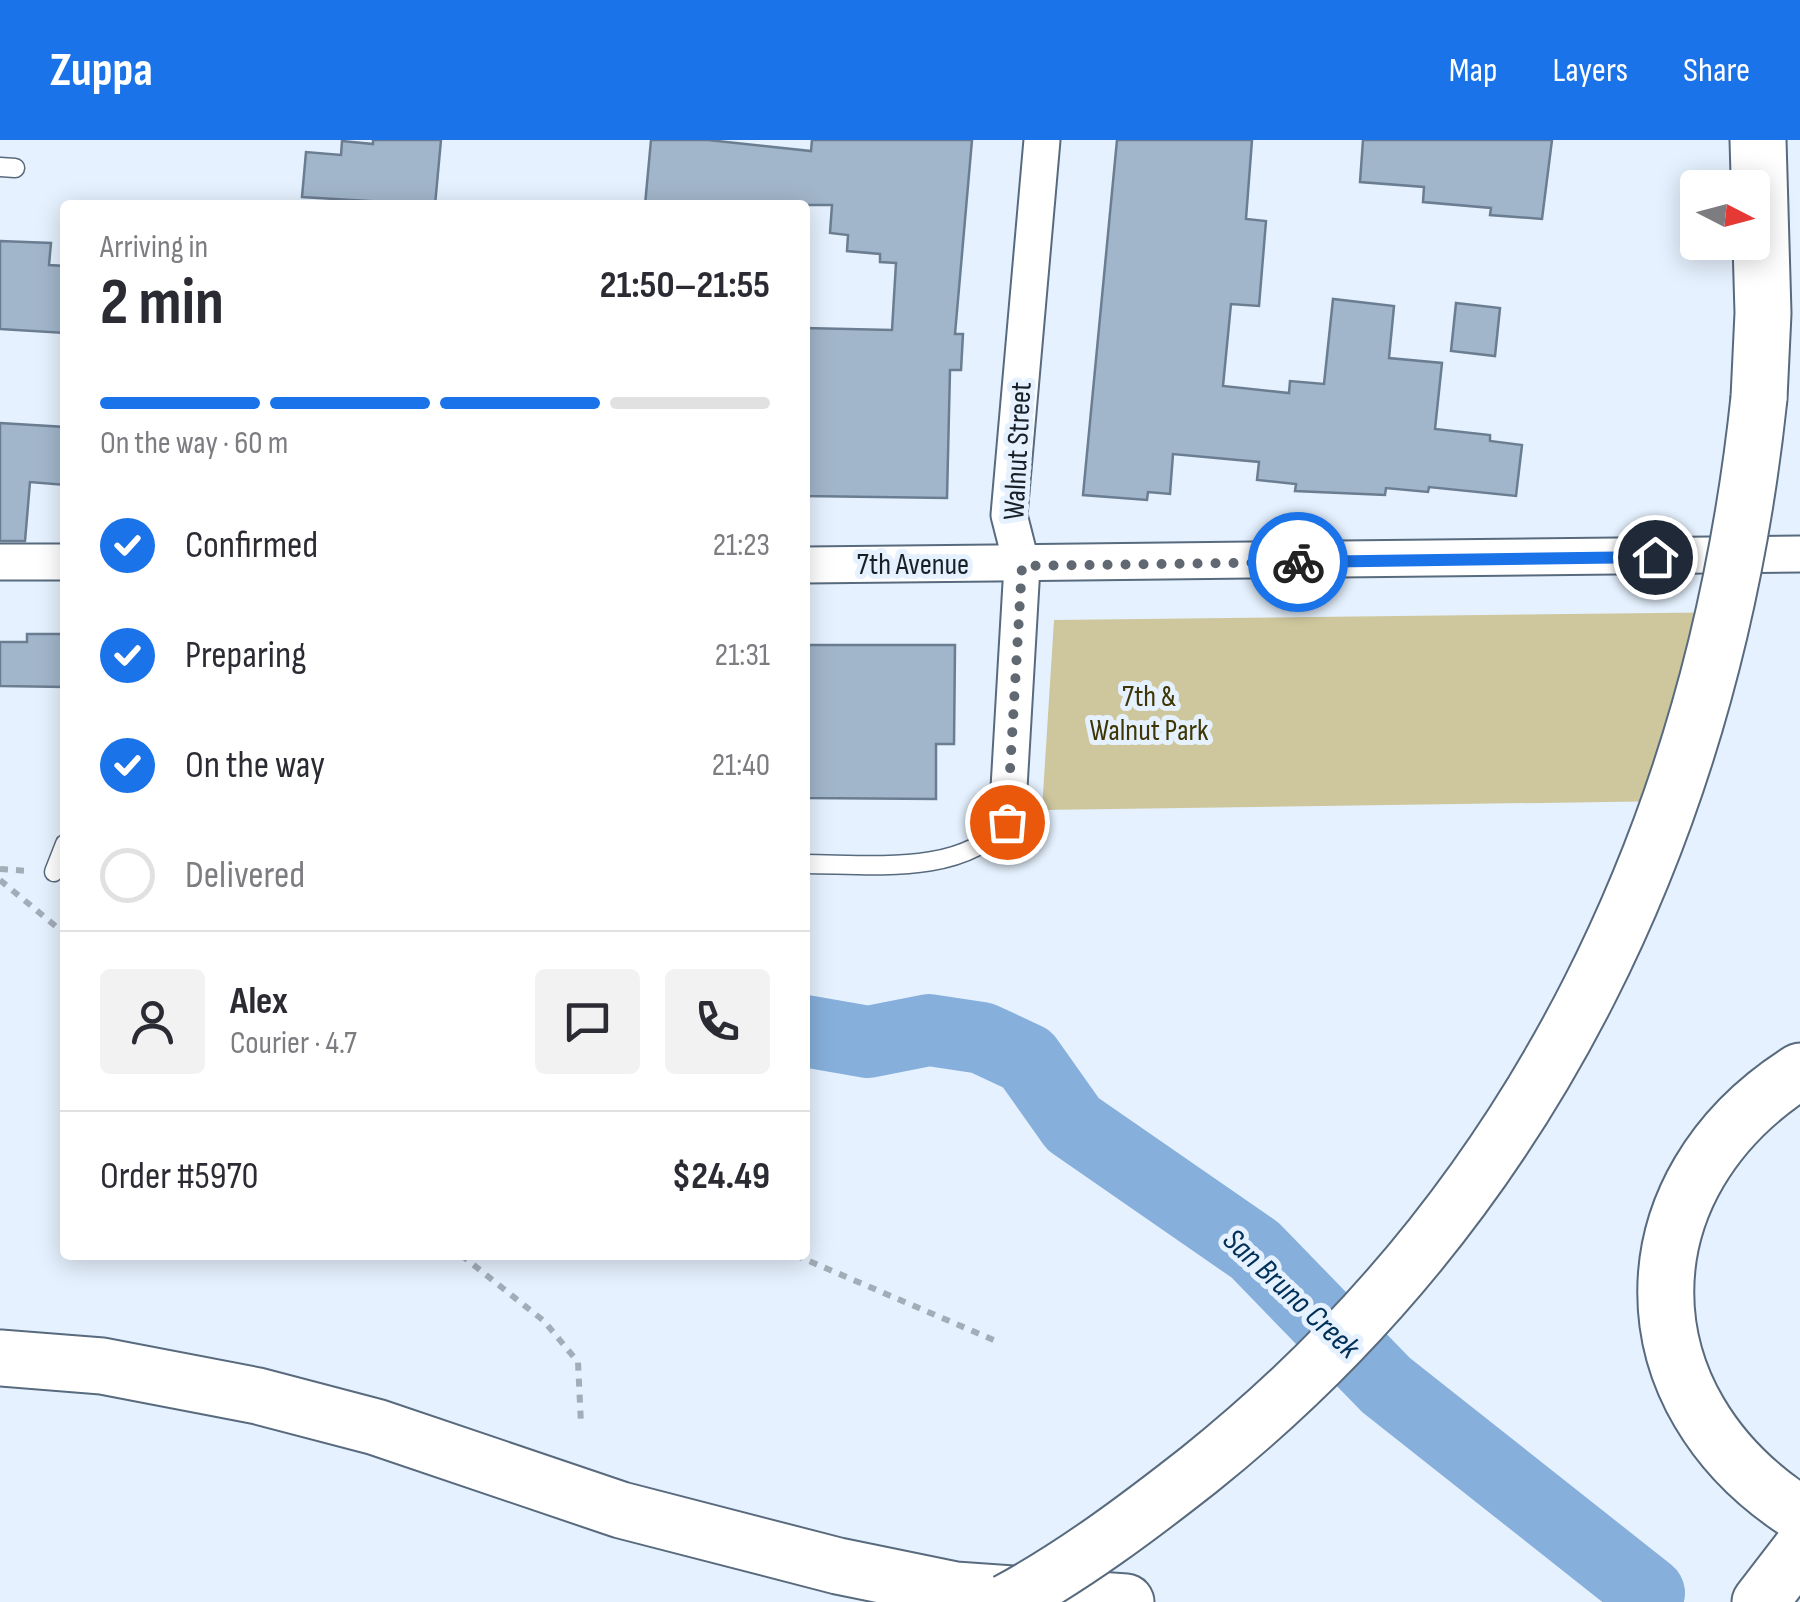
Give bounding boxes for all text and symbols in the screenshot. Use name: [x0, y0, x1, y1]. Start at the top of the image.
text: Zuppa: [50, 42, 153, 99]
text: Map: [1449, 49, 1497, 92]
text: Layers: [1552, 49, 1628, 92]
text: Share: [1683, 49, 1750, 92]
north arrow: [1680, 170, 1770, 260]
map controls: [1680, 170, 1770, 260]
text: Arriving in: [100, 228, 208, 267]
text: 21:50–21:55: [600, 263, 770, 308]
text: 2 min: [100, 265, 224, 343]
street label: Walnut Street: [996, 381, 1040, 521]
text: On the way · 60 m: [100, 424, 288, 463]
courier: [1248, 512, 1348, 612]
pin: [1613, 515, 1698, 600]
icon: check: [100, 518, 155, 573]
text: Confirmed: [185, 523, 318, 568]
text: 21:23: [713, 526, 770, 565]
icon: home: [1628, 530, 1683, 585]
icon: bike: [1271, 535, 1326, 590]
street label: 7th Avenue: [857, 547, 969, 583]
icon: check: [100, 628, 155, 683]
text: Preparing: [185, 633, 306, 678]
text: 21:31: [715, 636, 770, 675]
park label: 7th & Walnut Park: [1089, 679, 1209, 749]
icon: check: [100, 738, 155, 793]
text: On the way: [185, 743, 325, 788]
text: 21:40: [712, 746, 770, 785]
pin: [965, 780, 1050, 865]
icon: bag: [980, 795, 1035, 850]
text: Delivered: [185, 853, 305, 898]
button: person: [100, 969, 205, 1074]
button: chat: [535, 969, 640, 1074]
button: phone: [665, 969, 770, 1074]
text: Alex: [230, 979, 288, 1024]
text: Courier · 4.7: [230, 1024, 357, 1063]
text: Order #5970: [100, 1154, 259, 1199]
text: $24.49: [672, 1154, 770, 1199]
water label: San Bruno Creek: [1214, 1221, 1368, 1368]

